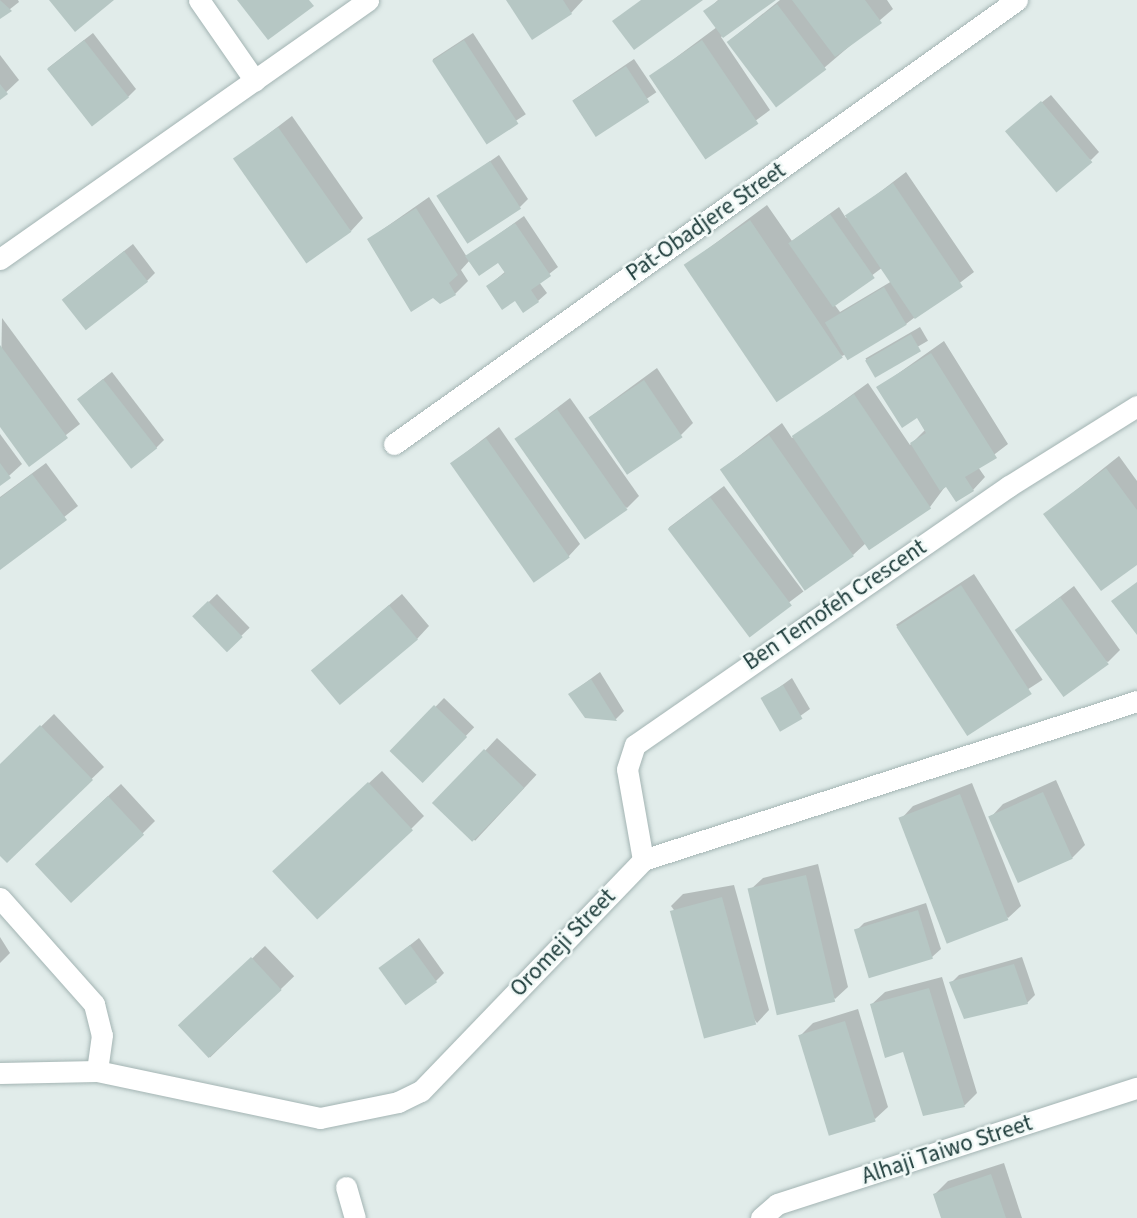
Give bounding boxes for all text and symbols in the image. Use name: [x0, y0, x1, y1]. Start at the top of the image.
street label: Pat-Obadjere Street: [621, 157, 791, 287]
street label: Ben Temofeh Crescent: [738, 534, 932, 676]
street label: Oromeji Street: [505, 883, 621, 1003]
street label: Alhaji Taiwo Street: [858, 1109, 1036, 1191]

